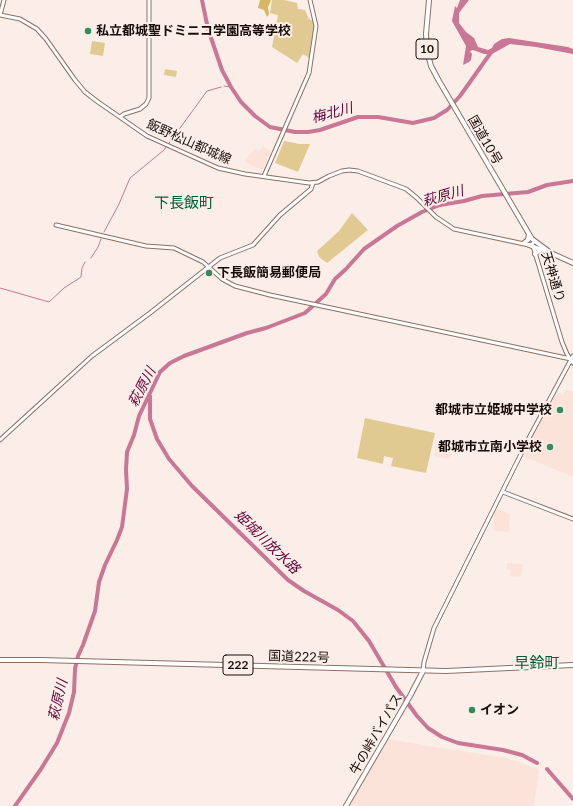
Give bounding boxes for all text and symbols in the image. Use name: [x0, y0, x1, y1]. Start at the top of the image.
place label: 私立都城聖ドミニコ学園高等学校: [96, 23, 291, 39]
marker: 私立都城聖ドミニコ学園高等学校: [83, 26, 93, 36]
road number: 10: [416, 39, 438, 59]
water label: 梅北川: [310, 99, 354, 127]
street label: 国道10号: [465, 113, 505, 167]
street label: 飯野松山都城線: [144, 116, 234, 168]
water label: 萩原川: [420, 182, 466, 210]
district label: 下長飯町: [154, 194, 214, 212]
street label: 天神通り: [538, 250, 568, 304]
place label: 下長飯簡易郵便局: [217, 265, 321, 281]
marker: 下長飯簡易郵便局: [204, 268, 214, 278]
water label: 萩原川: [125, 365, 159, 409]
place label: 都城市立姫城中学校: [435, 402, 552, 418]
marker: 都城市立姫城中学校: [555, 405, 565, 415]
place label: 都城市立南小学校: [438, 439, 542, 455]
marker: 都城市立南小学校: [545, 442, 555, 452]
water label: 姫城川放水路: [231, 507, 303, 577]
street label: 国道222号: [268, 648, 330, 666]
district label: 早鈴町: [515, 654, 559, 672]
road number: 222: [223, 655, 253, 675]
water label: 萩原川: [45, 678, 71, 722]
street label: 牛の峠バイパス: [346, 691, 406, 777]
place label: イオン: [480, 702, 519, 718]
marker: イオン: [467, 705, 477, 715]

